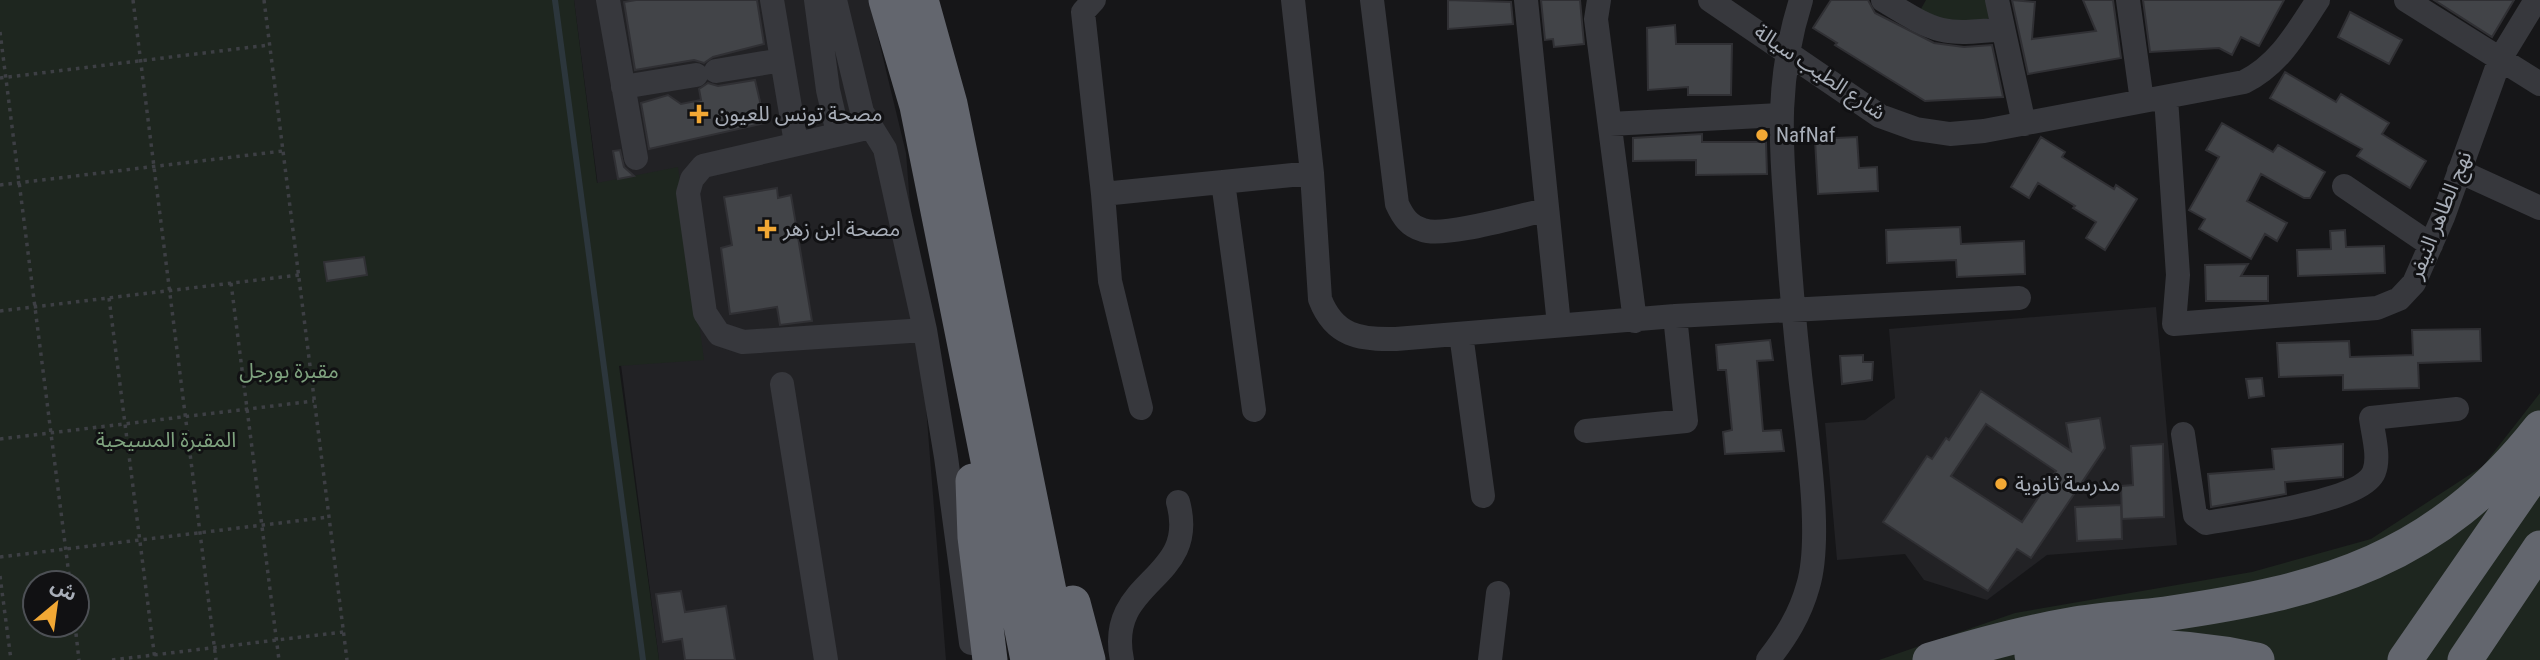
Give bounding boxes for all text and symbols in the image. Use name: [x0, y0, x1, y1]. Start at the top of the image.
street label: شارع الطيب سيالة: [1748, 19, 1890, 127]
place label: مصحة تونس للعيون: [715, 102, 883, 126]
marker: مصحة تونس للعيون: [689, 104, 709, 124]
place label: NafNaf: [1776, 123, 1836, 147]
marker: NafNaf: [1754, 127, 1770, 143]
street label: نهج الطاهر النيفر: [2403, 148, 2479, 284]
place label: مصحة ابن زهر: [782, 217, 900, 241]
marker: مصحة ابن زهر: [757, 219, 777, 239]
park label: مقبرة بورجل: [239, 359, 339, 383]
park label: المقبرة المسيحية: [96, 428, 236, 452]
place label: مدرسة ثانوية: [2015, 472, 2120, 496]
marker: مدرسة ثانوية: [1993, 476, 2009, 492]
north arrow: [21, 569, 91, 639]
text: ش: [47, 573, 81, 606]

